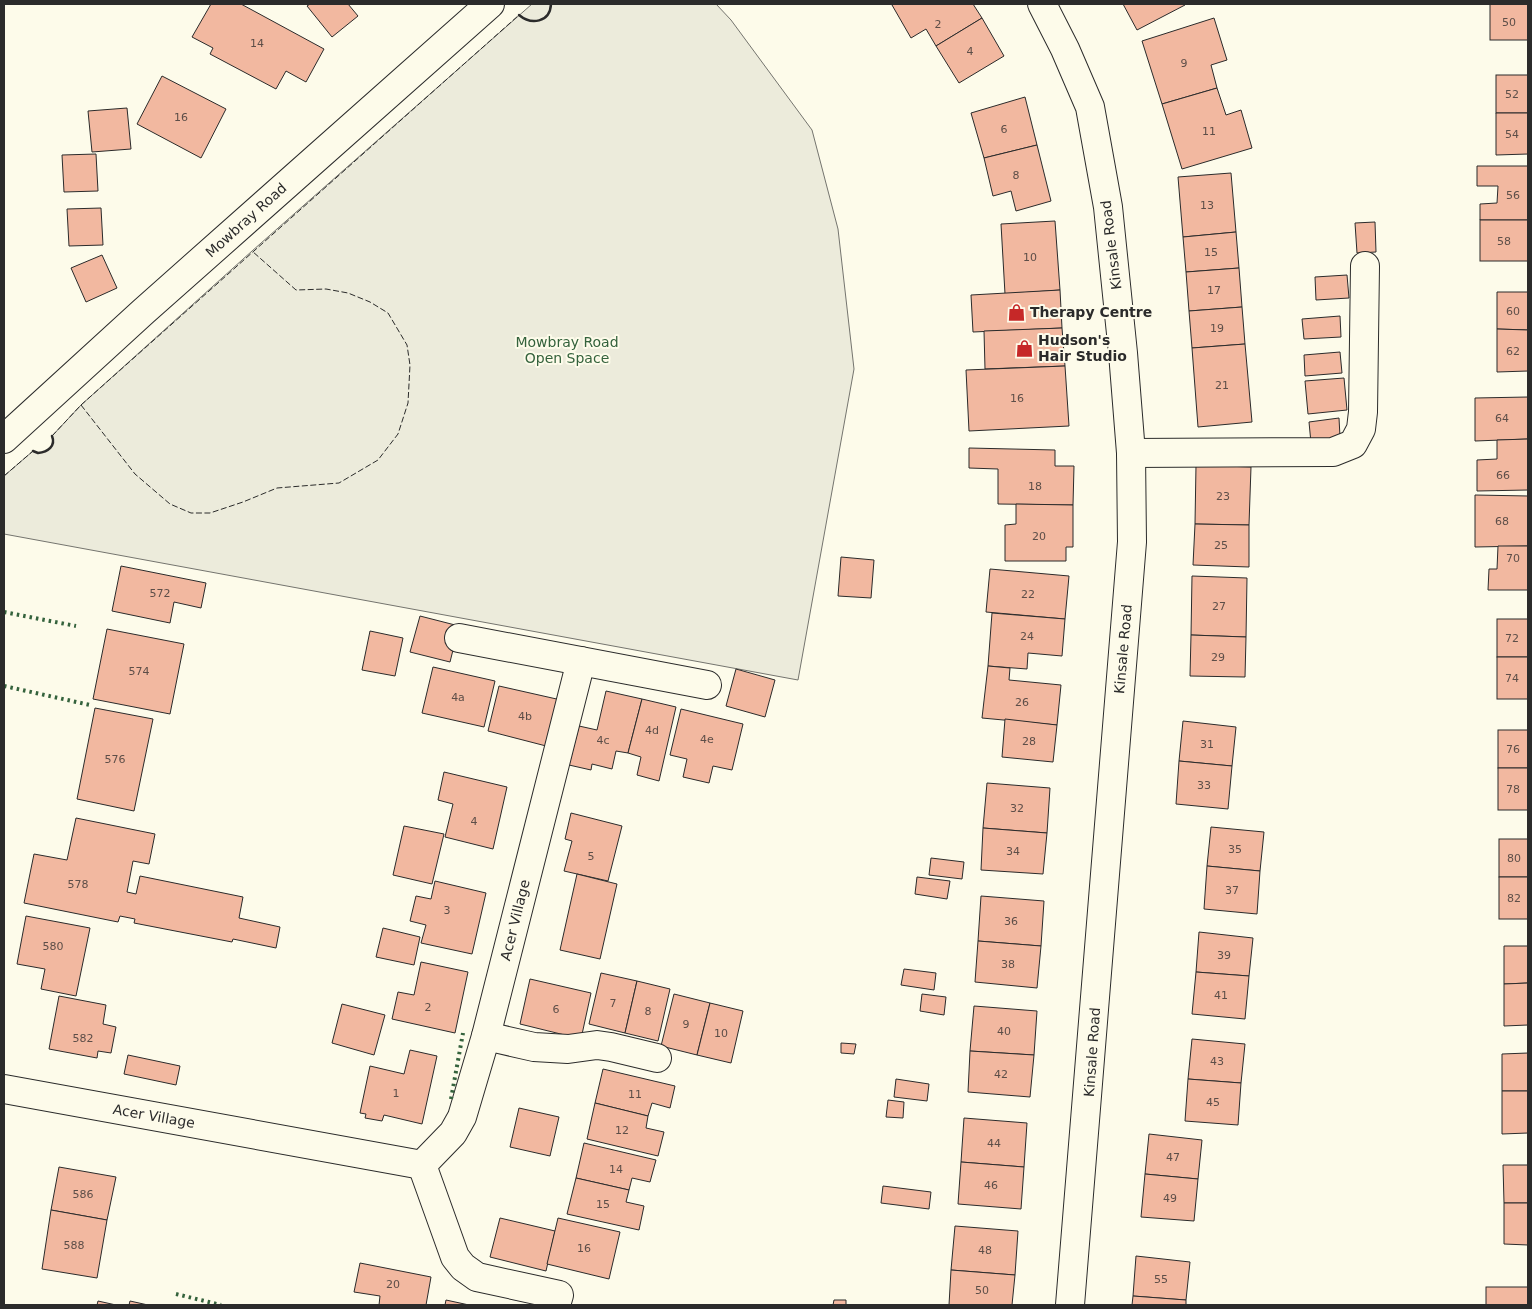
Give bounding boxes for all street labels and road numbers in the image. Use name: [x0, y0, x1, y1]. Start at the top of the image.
street label: Mowbray Road: [202, 180, 290, 260]
street label: Kinsale Road: [1098, 199, 1124, 291]
street label: Kinsale Road: [1111, 604, 1135, 694]
street label: Acer Village: [497, 878, 533, 962]
street label: Kinsale Road: [1081, 1007, 1103, 1097]
street label: Acer Village: [112, 1101, 196, 1131]

